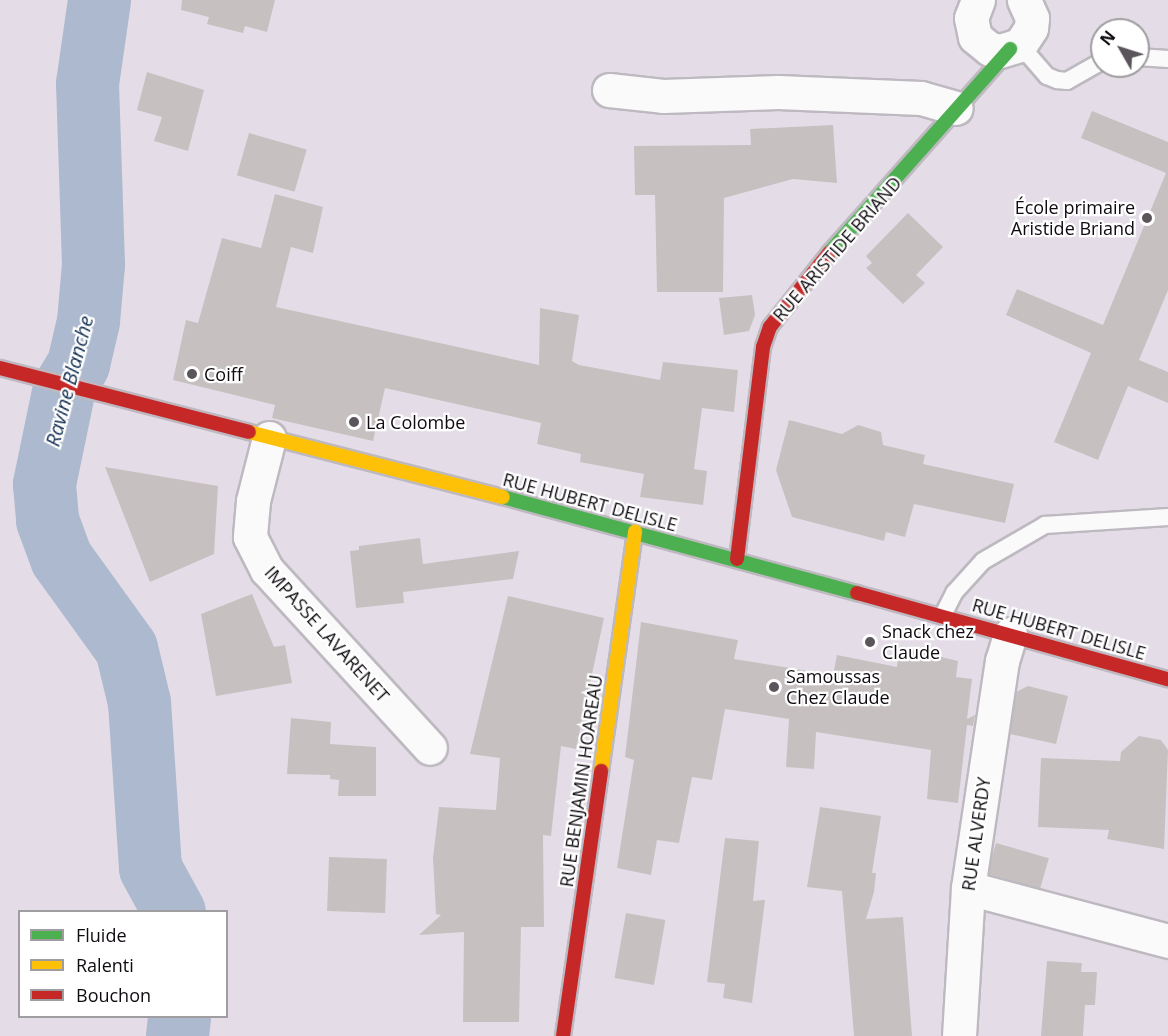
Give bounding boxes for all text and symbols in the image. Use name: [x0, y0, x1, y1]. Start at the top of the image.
north arrow: [1090, 18, 1150, 78]
text: N: [1095, 26, 1120, 50]
street label: RUE ARISTIDE BRIAND: [768, 172, 906, 326]
place label: École primaire Aristide Briand: [1011, 197, 1135, 240]
marker: École primaire Aristide Briand: [1140, 211, 1154, 225]
water label: Ravine Blanche: [40, 313, 98, 449]
place label: Coiff: [204, 363, 243, 385]
marker: Coiff: [185, 367, 199, 381]
place label: La Colombe: [366, 411, 465, 433]
marker: La Colombe: [347, 415, 361, 429]
street label: RUE HUBERT DELISLE: [501, 468, 679, 536]
street label: IMPASSE LAVARENET: [260, 562, 394, 706]
street label: RUE HUBERT DELISLE: [970, 594, 1148, 664]
place label: Snack chez Claude: [882, 621, 974, 664]
marker: Snack chez Claude: [863, 635, 877, 649]
place label: Samoussas Chez Claude: [786, 666, 890, 708]
street label: RUE BENJAMIN HOAREAU: [555, 674, 607, 888]
marker: Samoussas Chez Claude: [767, 680, 781, 694]
street label: RUE ALVERDY: [957, 776, 995, 892]
legend: [18, 910, 228, 1018]
text: Fluide: [76, 923, 127, 947]
text: Ralenti: [76, 953, 134, 977]
text: Bouchon: [76, 983, 151, 1007]

